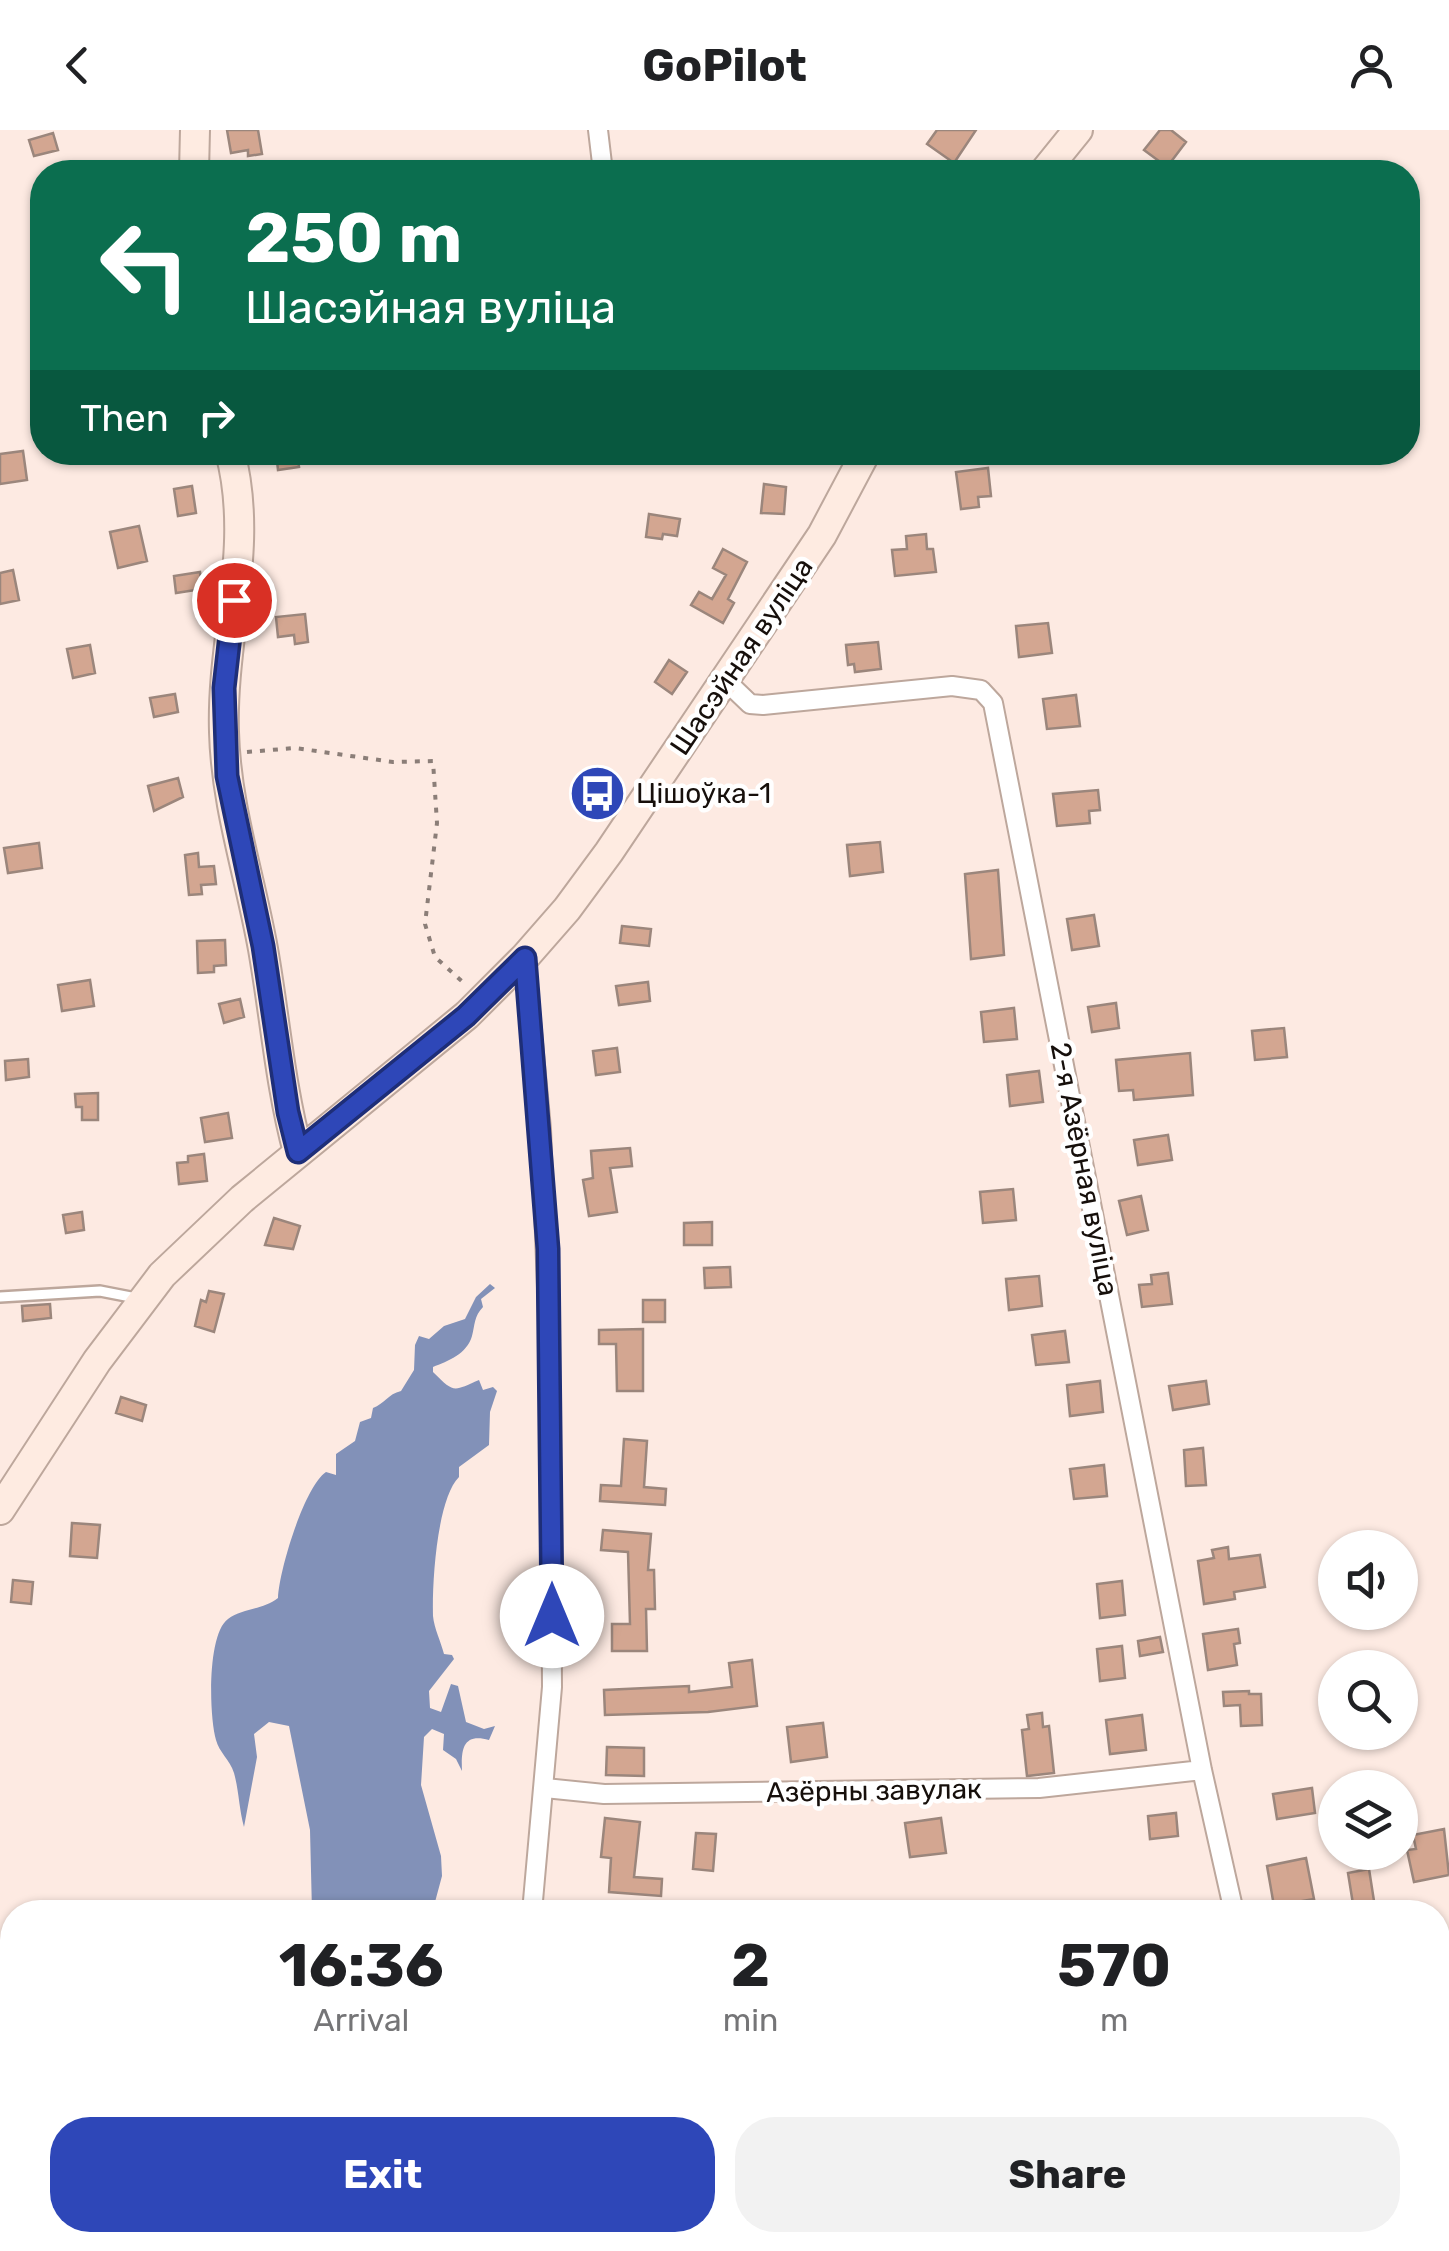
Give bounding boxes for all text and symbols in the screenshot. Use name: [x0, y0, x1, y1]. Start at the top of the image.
icon: back: [50, 38, 105, 93]
icon: person: [1344, 38, 1399, 93]
text: GoPilot: [642, 39, 807, 92]
text: 250 m: [245, 197, 462, 280]
icon: left: [80, 200, 210, 330]
text: Шасэйная вуліца: [245, 281, 616, 334]
icon: right: [189, 390, 244, 445]
text: Then: [80, 395, 169, 441]
street label: Шасэйная вуліца: [663, 551, 820, 761]
pin: [192, 558, 277, 643]
icon: arrive: [207, 573, 262, 628]
bus stop icon: Цішоўка-1: [567, 763, 627, 823]
place label: Цішоўка-1: [636, 777, 771, 810]
street label: 2-я Азёрная вуліца: [1044, 1040, 1125, 1299]
map controls: [1318, 1530, 1418, 1870]
button: sound: [1318, 1530, 1418, 1630]
position arrow: [500, 1564, 604, 1668]
button: search: [1318, 1650, 1418, 1750]
button: layers: [1318, 1770, 1418, 1870]
street label: Азёрны завулак: [766, 1772, 982, 1809]
text: 16:36: [279, 1930, 444, 2001]
text: 2: [731, 1930, 770, 2001]
text: 570: [1057, 1930, 1171, 2001]
text: Arrival: [313, 2001, 409, 2039]
text: min: [723, 2001, 778, 2039]
text: m: [1100, 2001, 1128, 2039]
button: Exit: [50, 2117, 715, 2232]
button: Share: [735, 2117, 1400, 2232]

